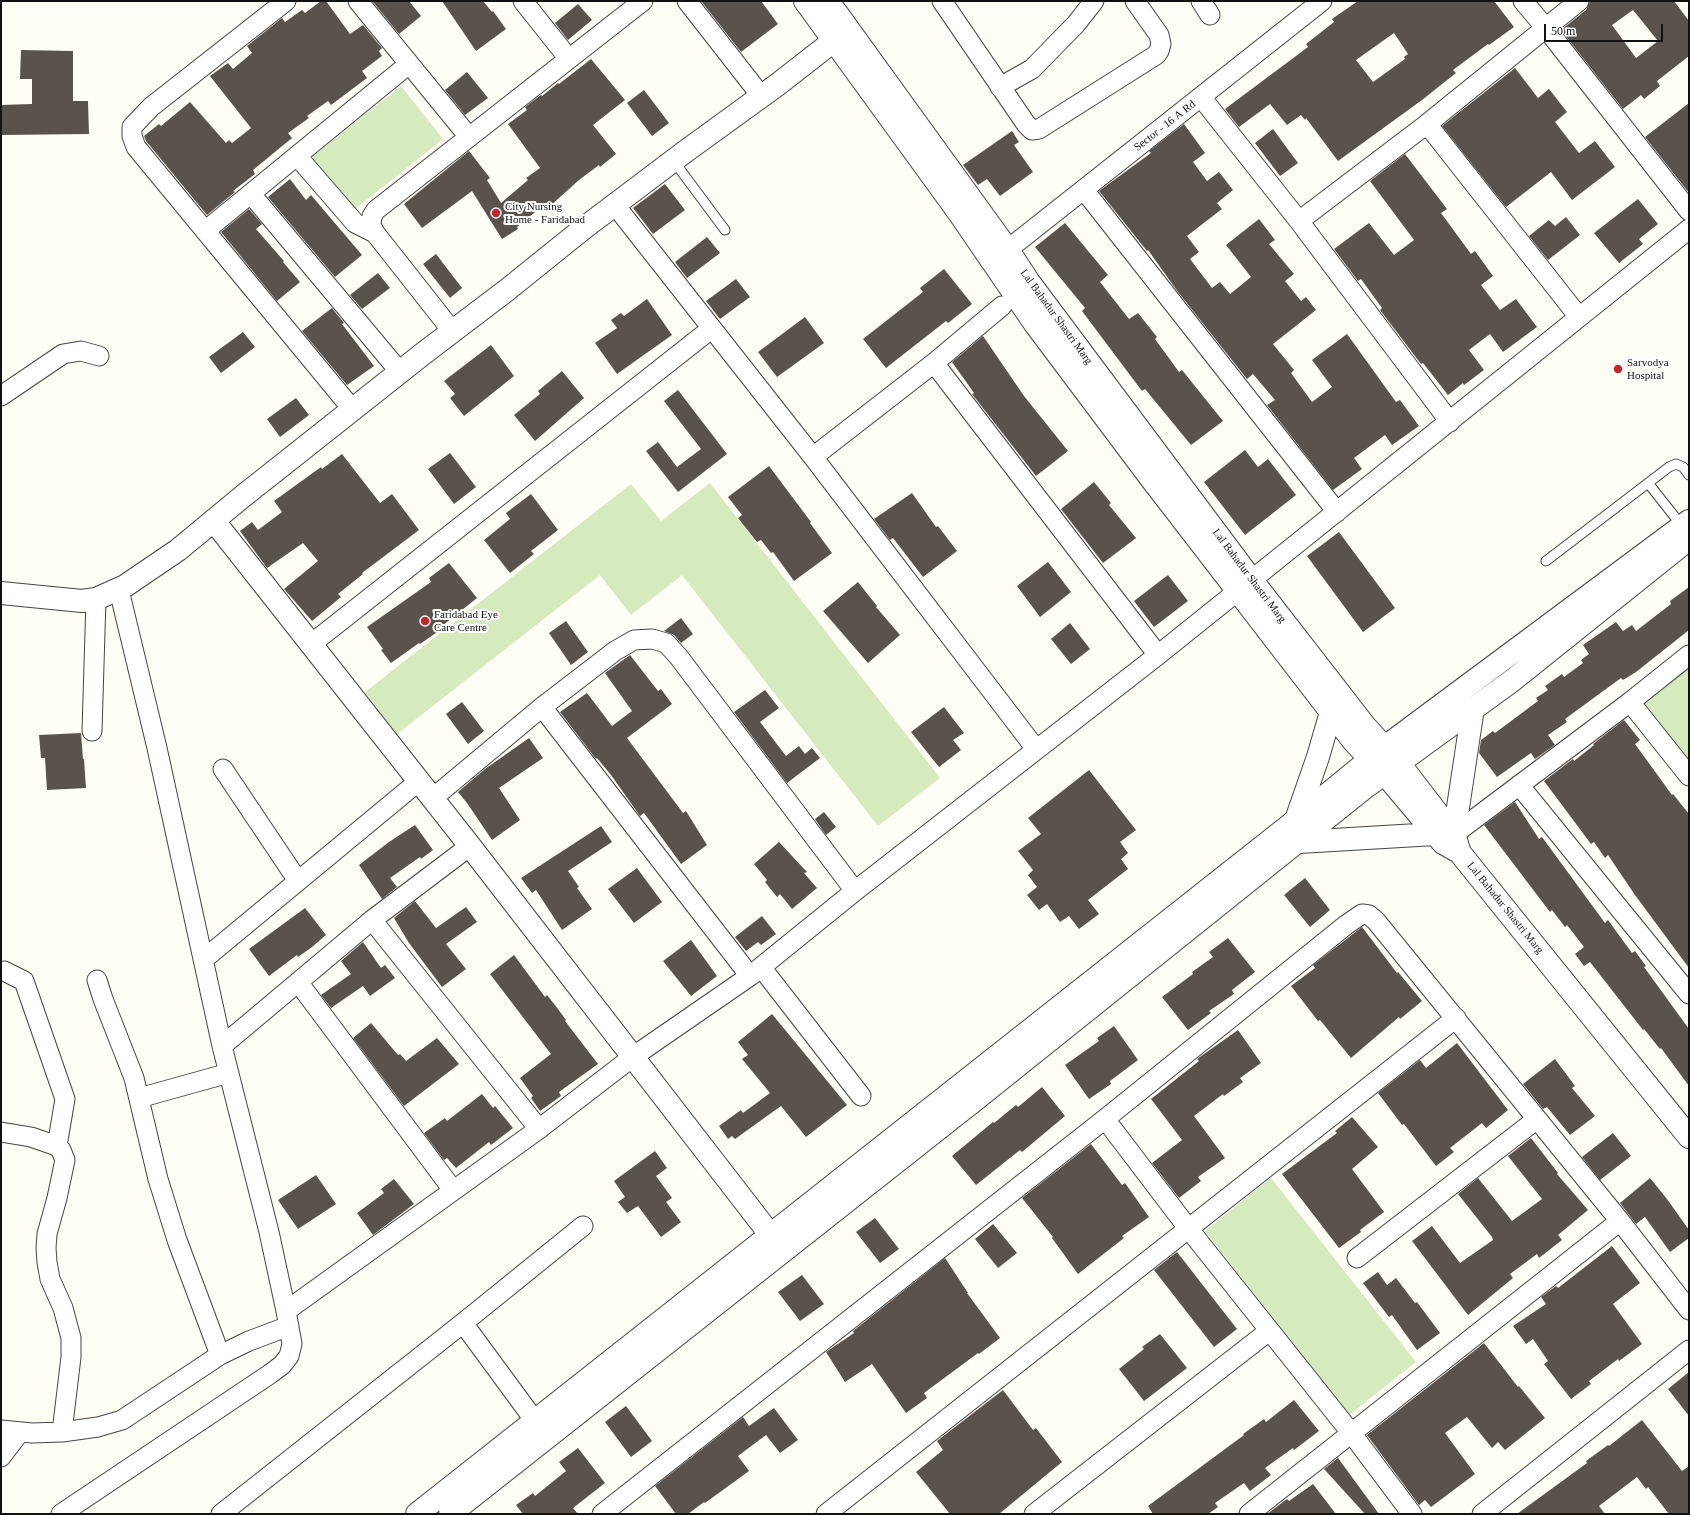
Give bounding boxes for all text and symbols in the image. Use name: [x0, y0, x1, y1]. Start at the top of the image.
scale bar: [1546, 16, 1665, 42]
text: 50 m: [1551, 24, 1575, 38]
street label: Sector - 16 A Rd: [1129, 96, 1201, 156]
place label: City Nursing Home - Faridabad: [505, 200, 598, 226]
marker: City Nursing Home - Faridabad: [490, 207, 502, 219]
street label: Lal Bahadur Shastri Marg: [1012, 260, 1100, 374]
place label: Sarvodya Hospital: [1627, 356, 1675, 382]
marker: Sarvodya Hospital: [1612, 363, 1624, 375]
street label: Lal Bahadur Shastri Marg: [1204, 520, 1294, 632]
place label: Faridabad Eye Care Centre: [434, 608, 507, 634]
marker: Faridabad Eye Care Centre: [419, 615, 431, 627]
street label: Lal Bahadur Shastri Marg: [1459, 853, 1551, 963]

